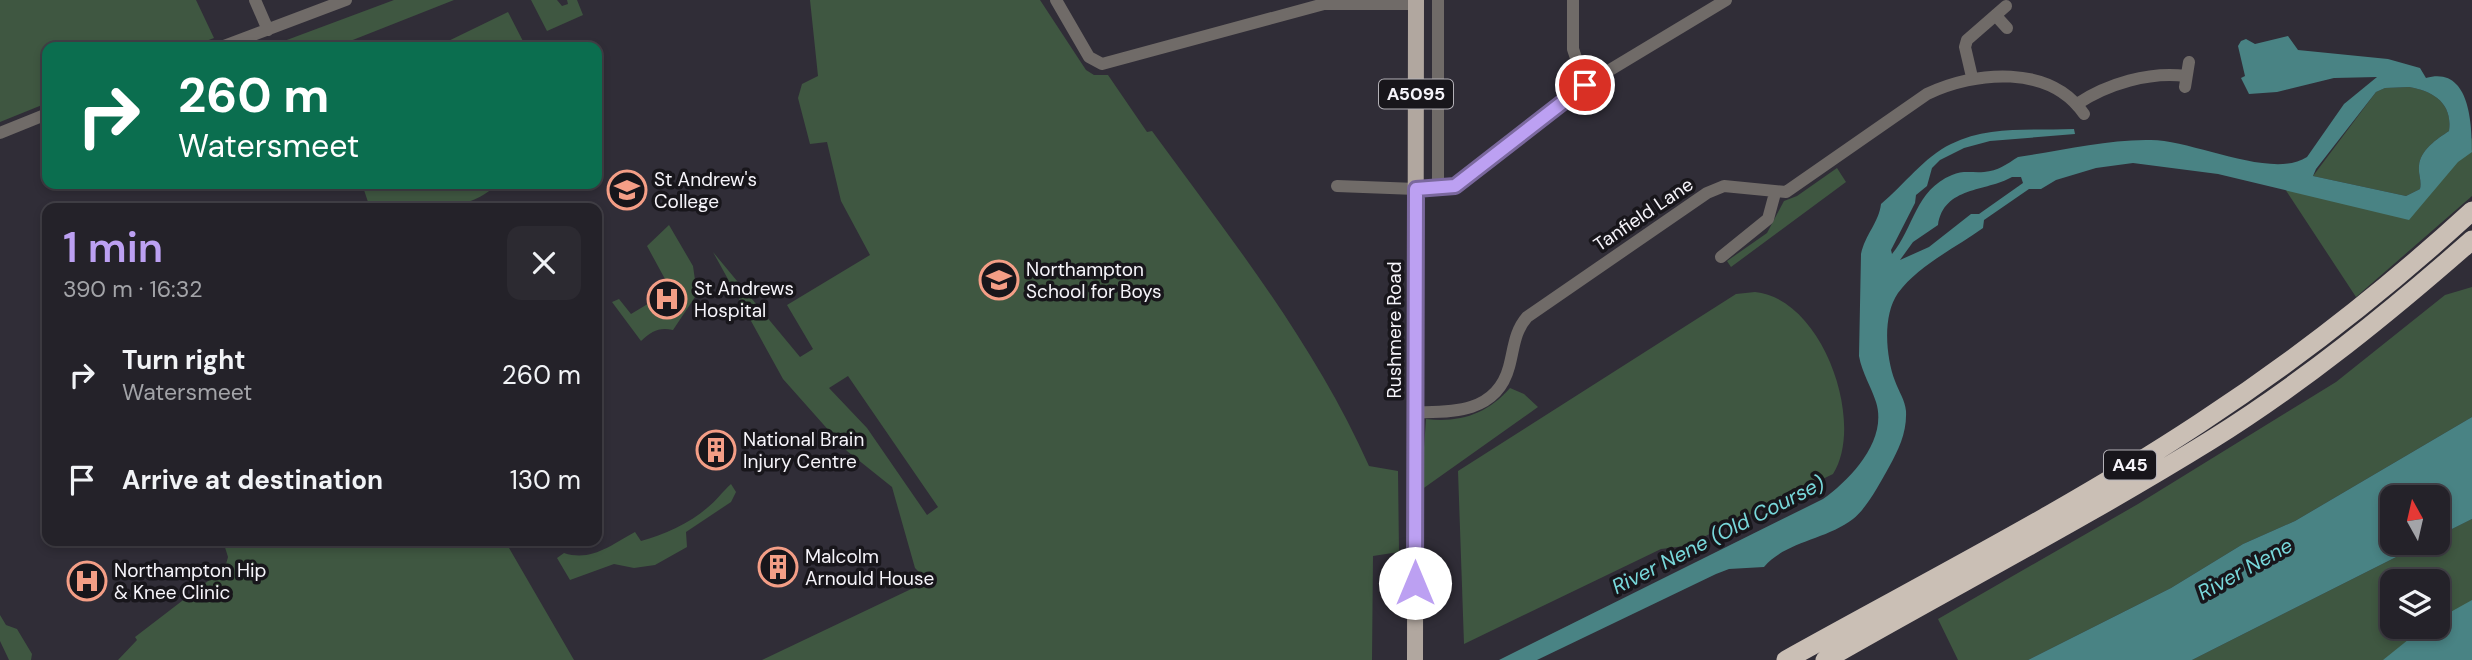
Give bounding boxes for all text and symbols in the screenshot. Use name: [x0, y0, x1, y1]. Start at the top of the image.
pin: [1555, 55, 1615, 115]
text: 260 m: [178, 63, 329, 127]
icon: arrive: [1566, 66, 1604, 104]
icon: right: [63, 70, 154, 161]
road number: A5095: [1379, 80, 1453, 108]
text: Watersmeet: [178, 125, 359, 167]
place label: St Andrew's College: [654, 167, 757, 214]
school or university icon: St Andrew's College: [606, 169, 648, 211]
street label: Tanfield Lane: [1589, 172, 1698, 257]
text: 1 min: [63, 220, 163, 275]
button: close: [507, 226, 581, 300]
place label: Northampton School for Boys: [1026, 257, 1162, 304]
school or university icon: Northampton School for Boys: [978, 259, 1020, 301]
street label: Rushmere Road: [1382, 261, 1407, 399]
text: 390 m · 16:32: [63, 274, 203, 304]
place label: St Andrews Hospital: [694, 276, 794, 323]
hospital icon: St Andrews Hospital: [646, 278, 688, 320]
text: Turn right: [122, 343, 246, 377]
icon: right: [63, 356, 101, 394]
text: 260 m: [502, 358, 581, 392]
text: Watersmeet: [122, 377, 252, 407]
place label: National Brain Injury Centre: [743, 427, 864, 474]
building icon: National Brain Injury Centre: [695, 429, 737, 471]
road number: A45: [2104, 450, 2156, 480]
icon: arrive: [63, 461, 101, 499]
text: Arrive at destination: [122, 463, 383, 497]
text: 130 m: [510, 463, 581, 497]
water label: River Nene (Old Course): [1607, 469, 1829, 601]
north arrow: [2380, 485, 2450, 555]
map controls: [2380, 485, 2450, 639]
water label: River Nene: [2192, 531, 2298, 607]
place label: Malcolm Arnould House: [805, 544, 934, 591]
building icon: Malcolm Arnould House: [757, 546, 799, 588]
position arrow: [1378, 546, 1452, 620]
place label: Northampton Hip & Knee Clinic: [114, 558, 266, 605]
hospital icon: Northampton Hip & Knee Clinic: [66, 560, 108, 602]
button: layers: [2380, 569, 2450, 639]

